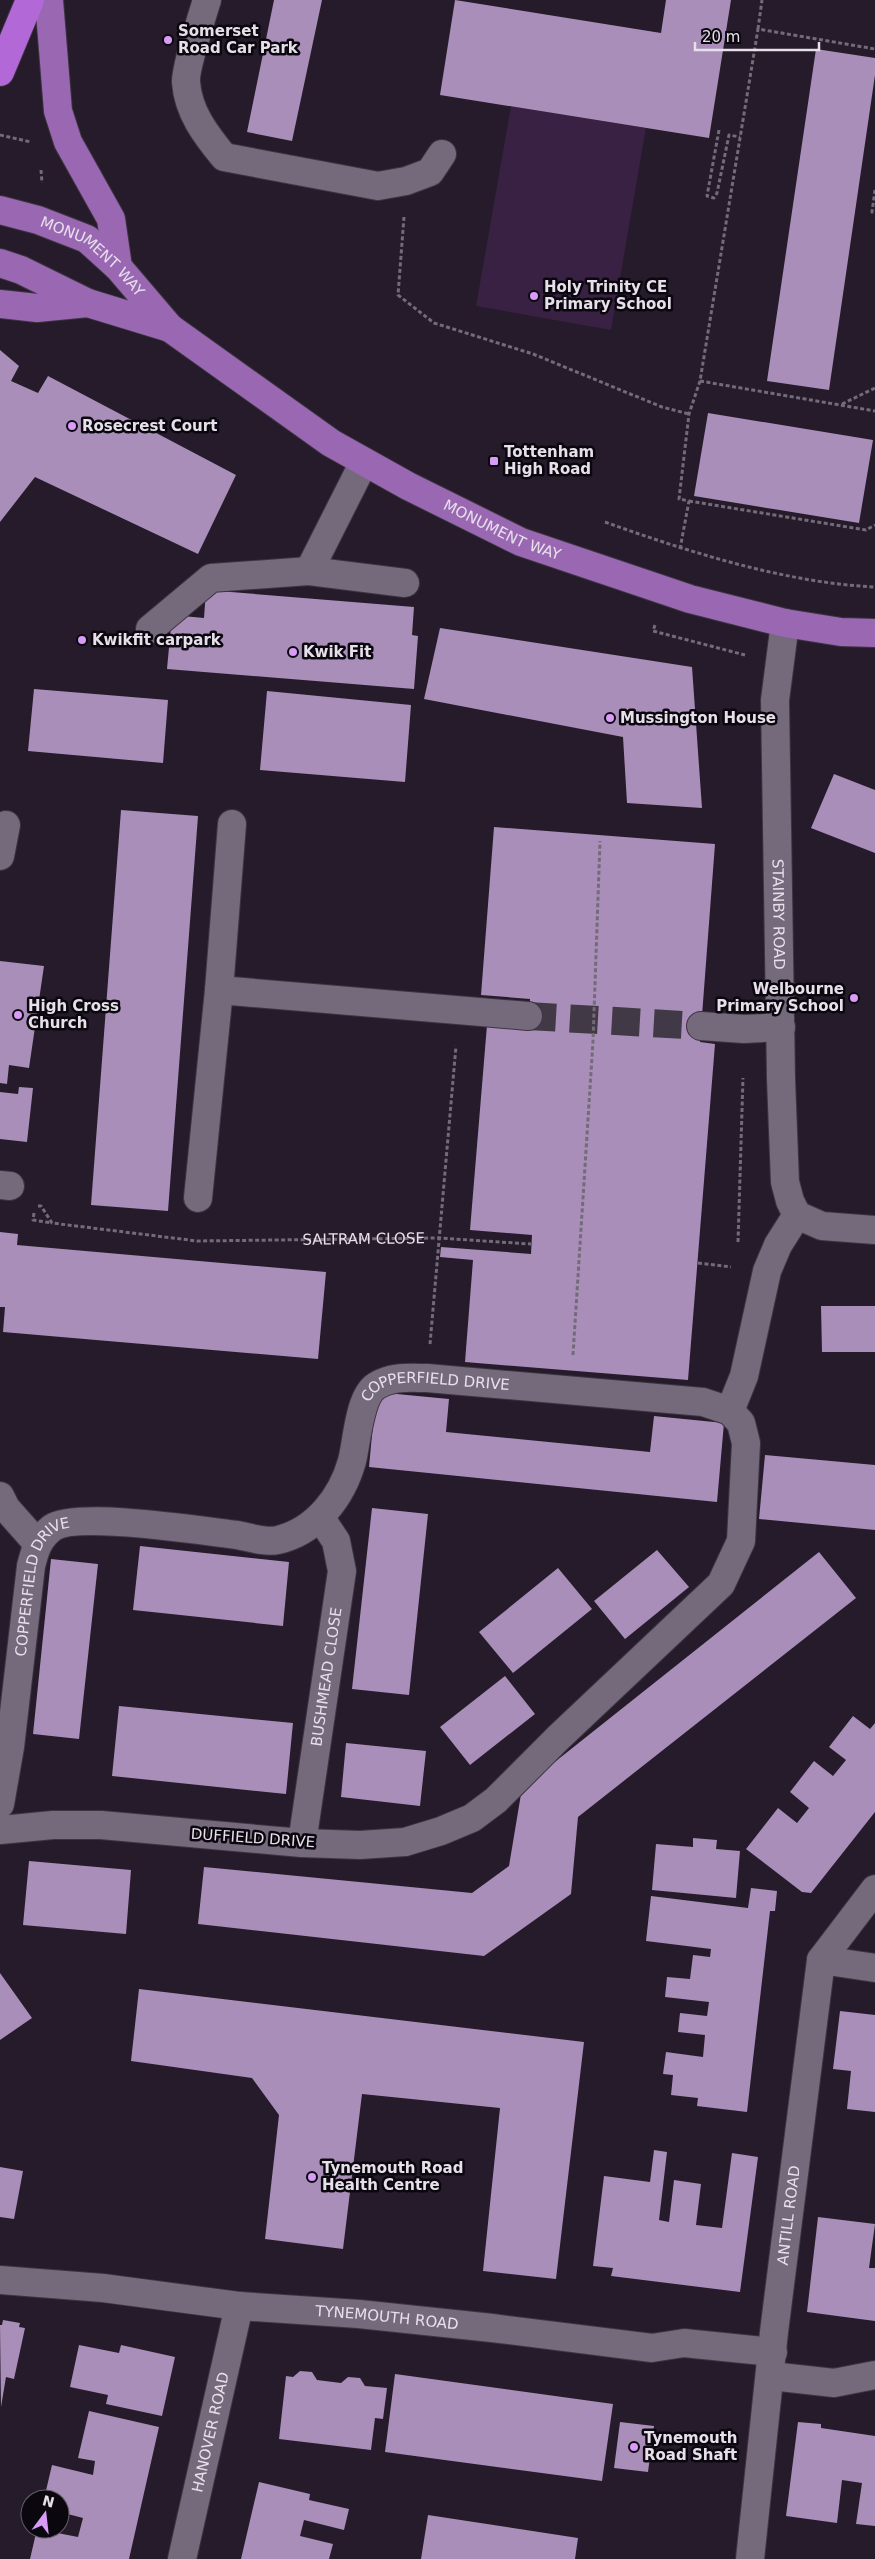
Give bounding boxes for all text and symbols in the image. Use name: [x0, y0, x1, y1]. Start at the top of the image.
scale bar: [695, 20, 819, 52]
place label: Somerset Road Car Park: [178, 22, 299, 57]
text: 20 m: [702, 28, 740, 46]
marker: Somerset Road Car Park: [162, 34, 174, 46]
street label: MONUMENT WAY: [38, 213, 149, 301]
place label: Holy Trinity CE Primary School: [544, 278, 672, 313]
marker: Holy Trinity CE Primary School: [528, 290, 540, 302]
place label: Rosecrest Court: [82, 417, 217, 435]
marker: Rosecrest Court: [66, 420, 78, 432]
place label: Tottenham High Road: [504, 443, 594, 478]
marker: Tottenham High Road: [488, 455, 500, 467]
street label: MONUMENT WAY: [440, 496, 564, 564]
place label: Kwikfit carpark: [92, 631, 222, 649]
marker: Kwikfit carpark: [76, 634, 88, 646]
place label: Kwik Fit: [303, 643, 371, 661]
marker: Kwik Fit: [287, 646, 299, 658]
place label: Mussington House: [620, 709, 776, 727]
marker: Mussington House: [604, 712, 616, 724]
street label: STAINBY ROAD: [769, 859, 788, 970]
place label: Welbourne Primary School: [716, 980, 844, 1015]
marker: Welbourne Primary School: [848, 992, 860, 1004]
place label: High Cross Church: [28, 997, 119, 1032]
marker: High Cross Church: [12, 1009, 24, 1021]
street label: SALTRAM CLOSE: [302, 1229, 425, 1249]
street label: COPPERFIELD DRIVE: [357, 1369, 511, 1405]
street label: COPPERFIELD DRIVE: [12, 1514, 71, 1657]
street label: BUSHMEAD CLOSE: [307, 1606, 346, 1747]
street label: DUFFIELD DRIVE: [190, 1825, 316, 1851]
place label: Tynemouth Road Health Centre: [322, 2159, 463, 2194]
street label: ANTILL ROAD: [774, 2164, 804, 2266]
marker: Tynemouth Road Health Centre: [306, 2171, 318, 2183]
street label: TYNEMOUTH ROAD: [314, 2302, 460, 2333]
street label: HANOVER ROAD: [188, 2370, 233, 2494]
place label: Tynemouth Road Shaft: [644, 2429, 738, 2464]
marker: Tynemouth Road Shaft: [628, 2441, 640, 2453]
north arrow: [20, 2489, 70, 2539]
text: N: [41, 2492, 56, 2511]

